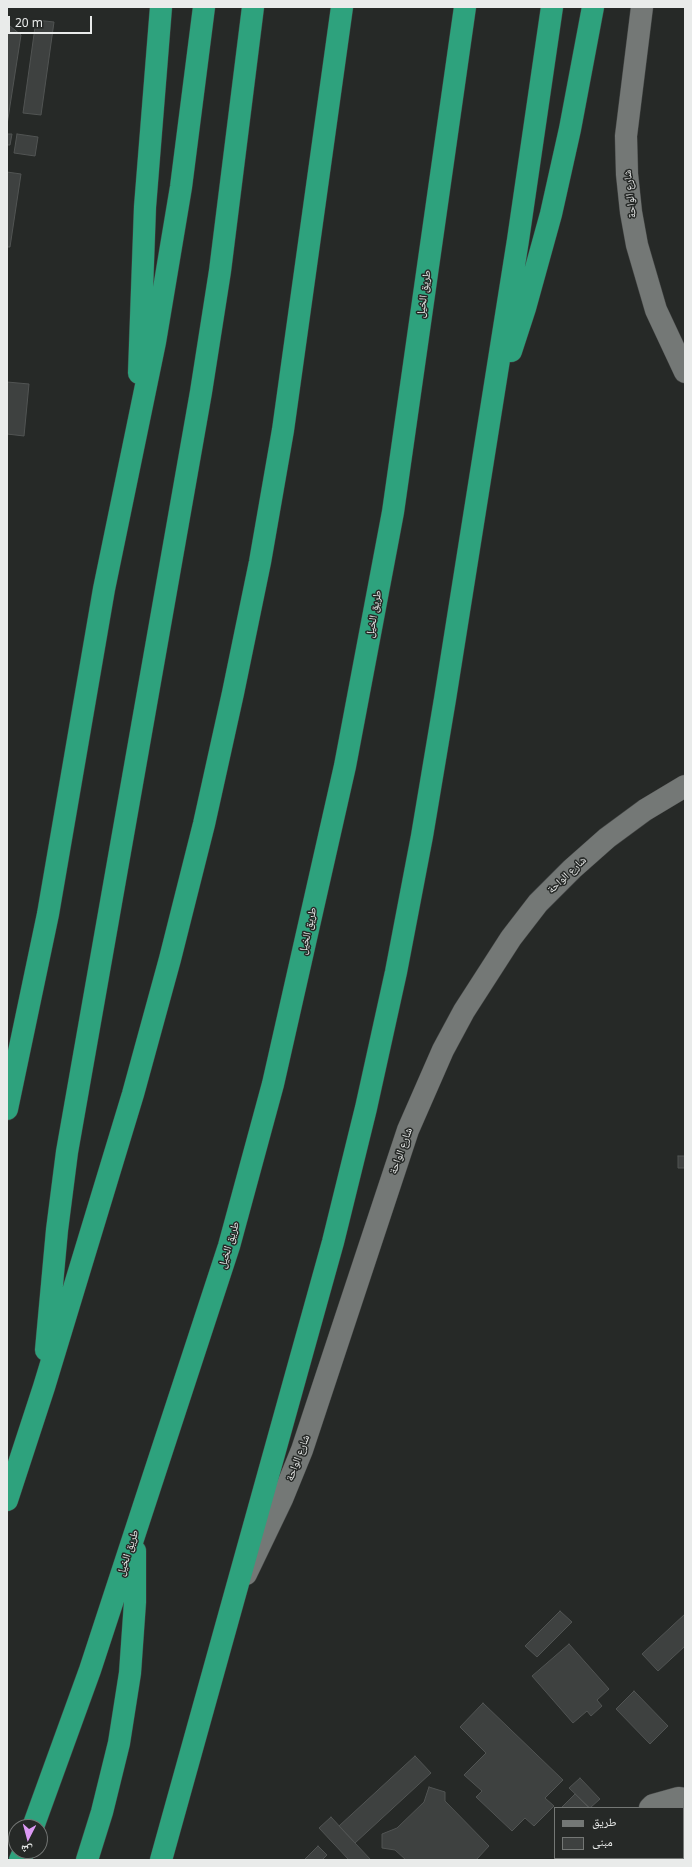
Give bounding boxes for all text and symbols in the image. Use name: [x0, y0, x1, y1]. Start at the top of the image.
scale bar: [10, 8, 94, 34]
text: 20 m: [15, 14, 43, 31]
street label: شارع الواحة: [621, 169, 639, 219]
street label: طريق الخيل: [414, 269, 434, 319]
street label: طريق الخيل: [363, 589, 385, 639]
street label: شارع الواحة: [545, 854, 589, 896]
street label: طريق الخيل: [296, 906, 320, 956]
street label: شارع الواحة: [387, 1126, 415, 1176]
street label: طريق الخيل: [216, 1220, 242, 1270]
street label: شارع الواحة: [283, 1433, 313, 1483]
street label: طريق الخيل: [114, 1528, 142, 1578]
legend: [554, 1807, 684, 1859]
text: طريق: [592, 1813, 617, 1830]
north arrow: [8, 1819, 48, 1859]
text: مبنى: [592, 1833, 613, 1850]
text: ش: [20, 1842, 33, 1859]

